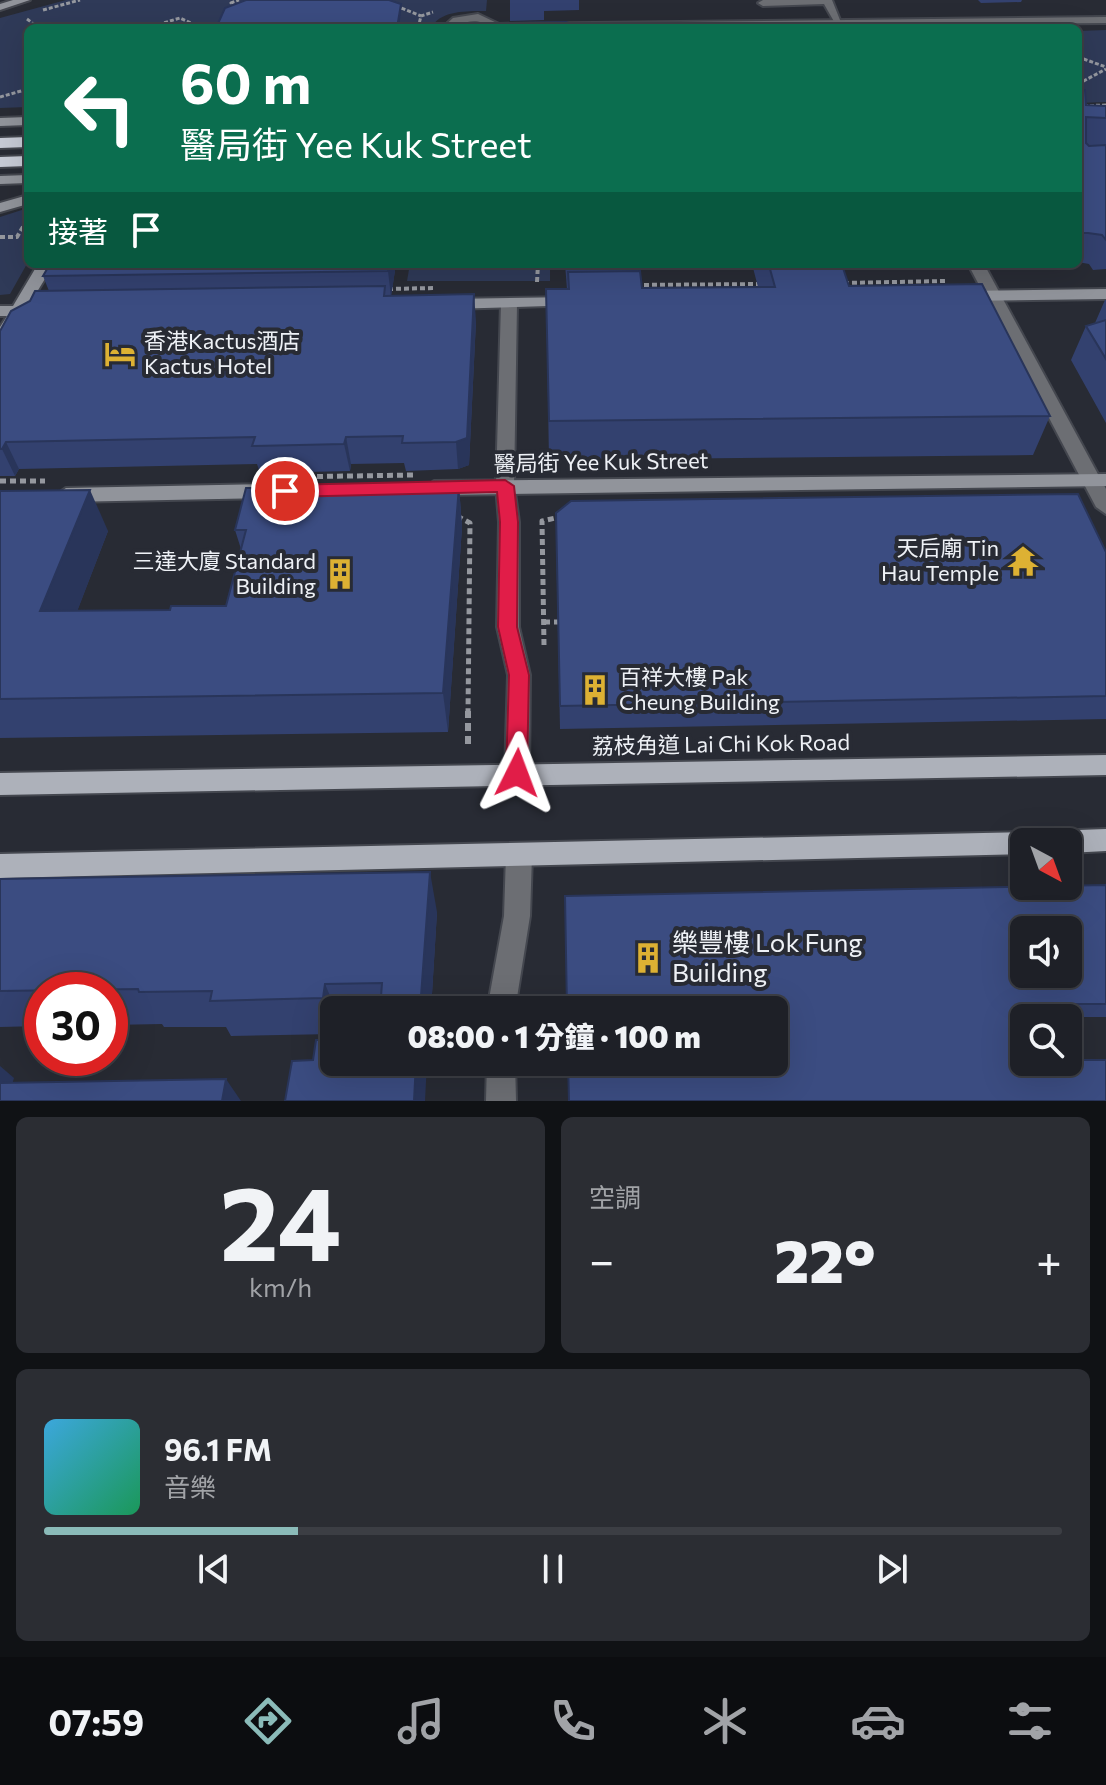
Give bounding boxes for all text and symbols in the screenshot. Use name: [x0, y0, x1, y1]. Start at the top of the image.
text: 60 m: [180, 47, 311, 116]
icon: left: [48, 56, 152, 160]
text: 醫局街 Yee Kuk Street: [180, 121, 532, 165]
icon: arrive: [124, 208, 168, 252]
text: 接著: [48, 212, 108, 249]
place label: 香港Kactus酒店 Kactus Hotel: [144, 327, 300, 379]
hotel icon: 香港Kactus酒店 Kactus Hotel: [103, 337, 137, 371]
street label: 醫局街 Yee Kuk Street: [493, 446, 709, 477]
pin: [251, 457, 319, 525]
icon: arrive: [263, 469, 307, 513]
place label: 天后廟 Tin Hau Temple: [881, 534, 999, 586]
temple icon: 天后廟 Tin Hau Temple: [1006, 544, 1040, 578]
place label: 三達大廈 Standard Building: [133, 547, 316, 599]
building icon: 三達大廈 Standard Building: [323, 557, 357, 591]
place label: 百祥大樓 Pak Cheung Building: [619, 663, 780, 715]
building icon: 百祥大樓 Pak Cheung Building: [578, 673, 612, 707]
street label: 荔枝角道 Lai Chi Kok Road: [592, 728, 850, 759]
position arrow: [475, 731, 559, 815]
north arrow: [1010, 828, 1082, 900]
map controls: [1010, 828, 1082, 1076]
button: sound: [1010, 916, 1082, 988]
place label: 樂豐樓 Lok Fung Building: [672, 926, 863, 987]
building icon: 樂豐樓 Lok Fung Building: [631, 941, 665, 975]
speed limit sign: 30: [24, 972, 128, 1076]
button: search: [1010, 1004, 1082, 1076]
text: 08:00 · 1 分鐘 · 100 m: [407, 1017, 701, 1054]
text: 24: [220, 1155, 341, 1282]
text: 空調: [589, 1181, 641, 1212]
text: 22°: [775, 1222, 876, 1295]
text: −: [589, 1232, 614, 1286]
text: +: [1036, 1232, 1062, 1286]
text: km/h: [249, 1271, 312, 1302]
text: 96.1 FM: [164, 1430, 272, 1467]
text: 音樂: [164, 1471, 216, 1502]
icon: previous: [192, 1547, 236, 1591]
icon: pause: [531, 1547, 575, 1591]
icon: next: [870, 1547, 914, 1591]
icon: directions: [240, 1693, 296, 1749]
icon: music: [393, 1693, 449, 1749]
icon: phone: [545, 1693, 601, 1749]
icon: climate: [697, 1693, 753, 1749]
icon: car: [850, 1693, 906, 1749]
icon: filters: [1002, 1693, 1058, 1749]
text: 07:59: [48, 1699, 144, 1743]

